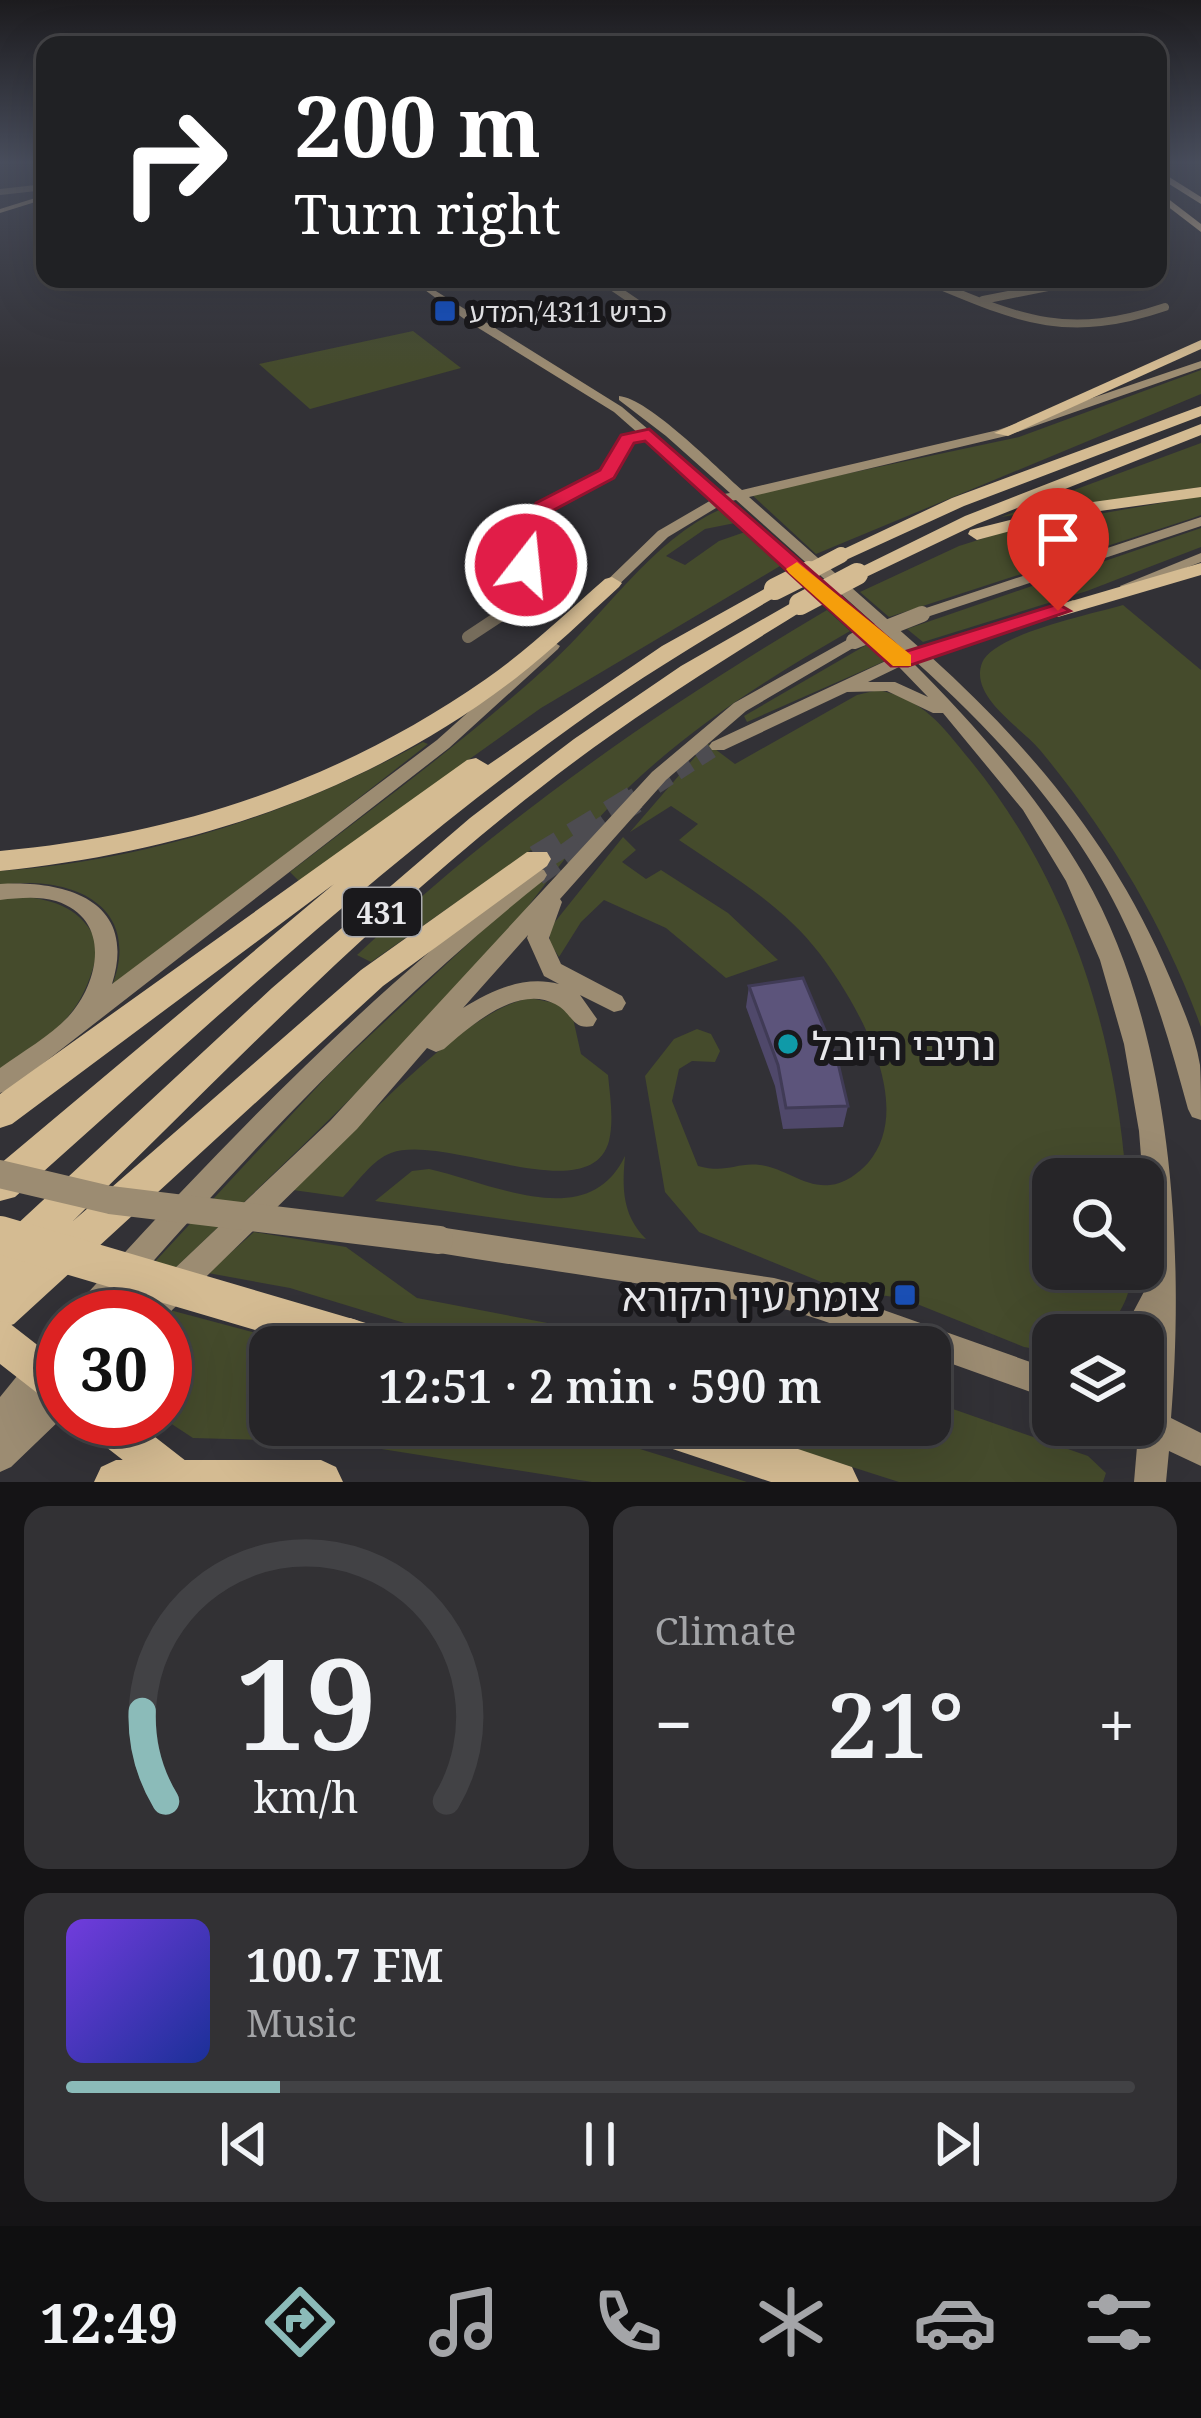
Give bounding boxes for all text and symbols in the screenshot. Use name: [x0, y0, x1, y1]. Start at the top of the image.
text: 200 m: [294, 67, 541, 182]
icon: right: [96, 84, 252, 240]
text: Turn right: [294, 176, 561, 250]
place label: כביש 4311/המדע: [469, 293, 667, 330]
marker: כביש 4311/המדע: [432, 298, 458, 324]
pin: [1007, 488, 1109, 611]
position arrow: [463, 502, 589, 628]
icon: arrive: [1025, 506, 1091, 572]
road number: 431: [343, 888, 421, 936]
place label: נתיבי היובל: [812, 1018, 996, 1071]
marker: נתיבי היובל: [775, 1031, 801, 1057]
map controls: [1032, 1158, 1164, 1446]
button: search: [1032, 1158, 1164, 1290]
place label: צומת עין הקורא: [622, 1269, 881, 1322]
marker: צומת עין הקורא: [892, 1282, 918, 1308]
speed limit sign: 30: [36, 1290, 192, 1446]
button: layers: [1032, 1314, 1164, 1446]
text: 12:51 · 2 min · 590 m: [378, 1355, 822, 1416]
text: Climate: [655, 1603, 796, 1656]
text: 19: [236, 1617, 377, 1787]
text: 21°: [827, 1662, 964, 1784]
text: −: [655, 1678, 693, 1768]
text: +: [1098, 1678, 1135, 1768]
text: km/h: [254, 1766, 359, 1825]
text: 100.7 FM: [246, 1934, 443, 1995]
text: Music: [246, 1995, 357, 2048]
icon: previous: [211, 2111, 277, 2177]
icon: pause: [567, 2111, 633, 2177]
icon: next: [924, 2111, 990, 2177]
icon: directions: [258, 2280, 342, 2364]
icon: music: [422, 2280, 506, 2364]
icon: phone: [586, 2280, 670, 2364]
icon: climate: [749, 2280, 833, 2364]
icon: car: [913, 2280, 997, 2364]
icon: filters: [1077, 2280, 1161, 2364]
text: 12:49: [40, 2285, 178, 2359]

